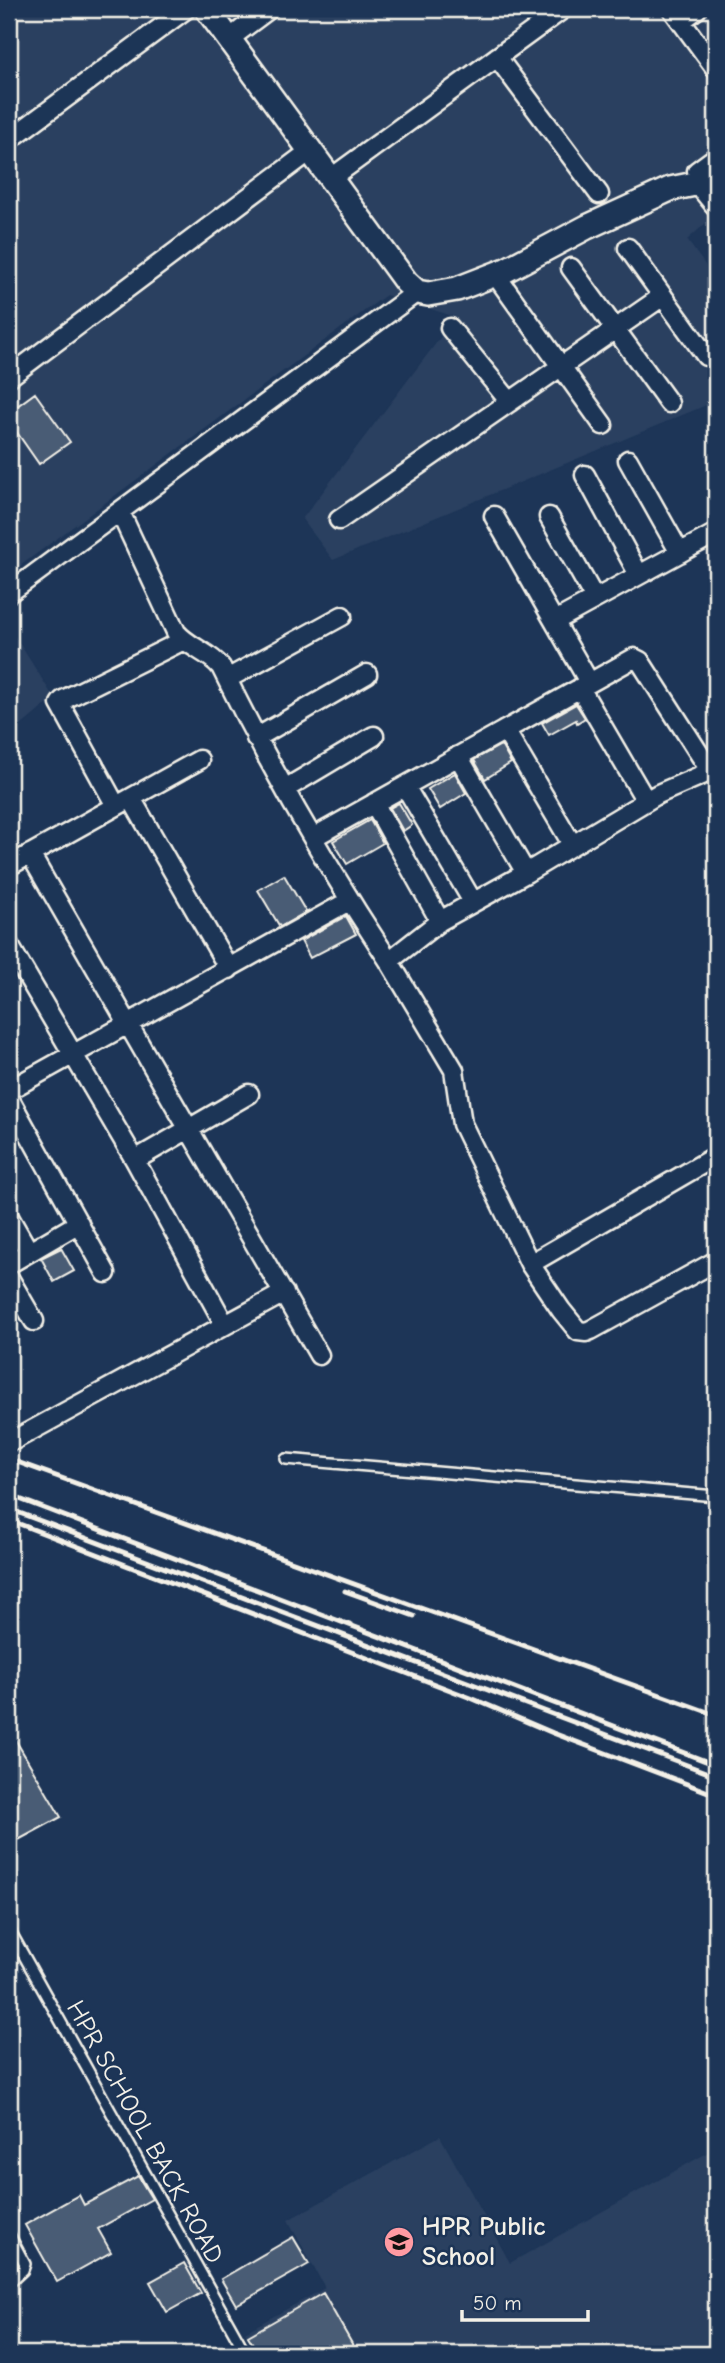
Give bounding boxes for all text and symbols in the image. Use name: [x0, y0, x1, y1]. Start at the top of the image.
street label: HPR SCHOOL BACK ROAD: [60, 1995, 230, 2269]
place label: HPR Public School: [422, 2212, 546, 2272]
school or university icon: HPR Public School: [382, 2225, 416, 2259]
scale bar: [462, 2279, 588, 2323]
text: 50 m: [473, 2291, 522, 2315]

